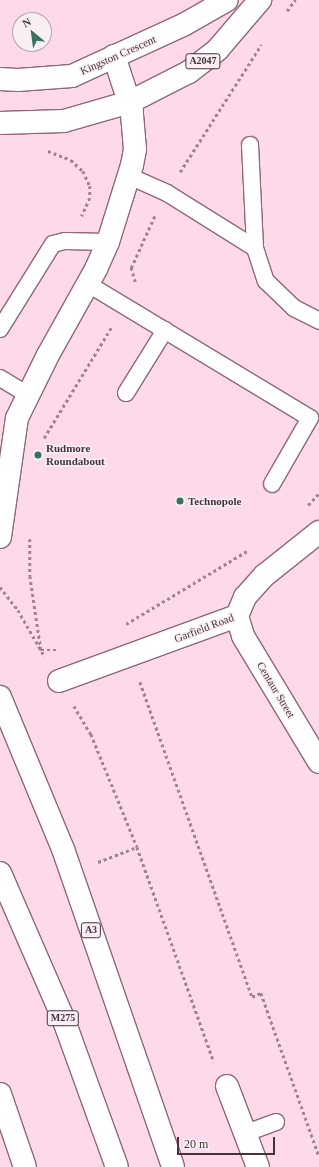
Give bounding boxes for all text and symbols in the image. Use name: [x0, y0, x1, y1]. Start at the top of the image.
north arrow: [12, 12, 52, 52]
text: N: [20, 15, 33, 30]
street label: Kingston Crescent: [78, 32, 158, 78]
road number: A2047: [185, 53, 221, 69]
place label: Rudmore Roundabout: [46, 442, 105, 468]
marker: Rudmore Roundabout: [33, 450, 43, 460]
place label: Technopole: [188, 494, 241, 508]
marker: Technopole: [175, 496, 185, 506]
street label: Garfield Road: [172, 611, 236, 645]
street label: Centaur Street: [254, 660, 298, 720]
road number: A3: [80, 922, 102, 938]
road number: M275: [46, 1010, 80, 1026]
scale bar: [179, 1129, 277, 1155]
text: 20 m: [184, 1137, 208, 1151]

